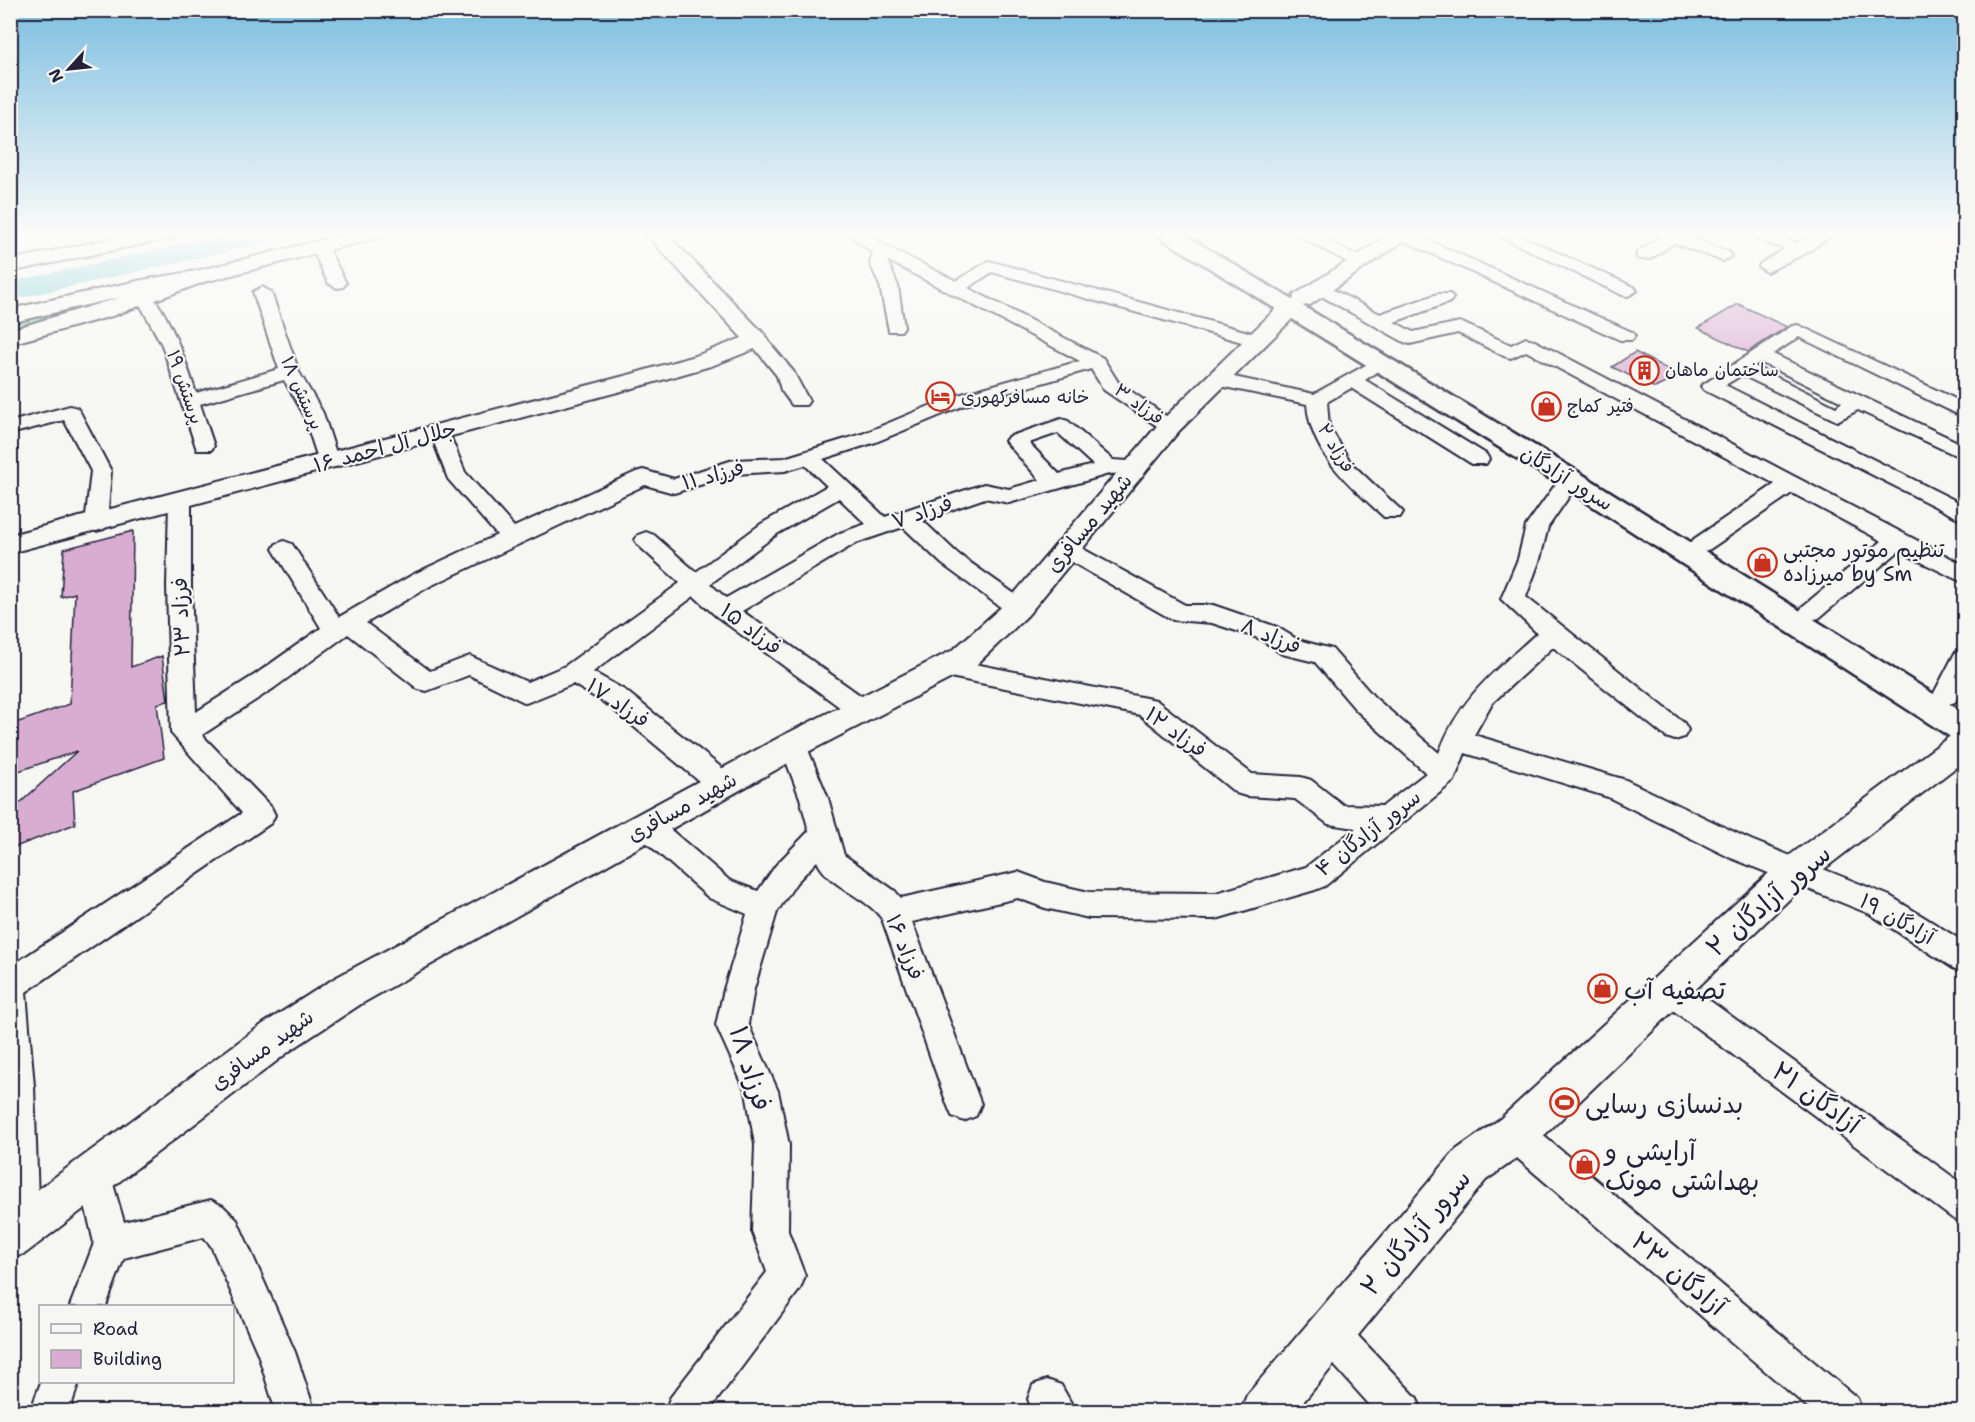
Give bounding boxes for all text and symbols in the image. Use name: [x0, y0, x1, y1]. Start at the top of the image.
north arrow: [39, 39, 99, 99]
text: N: [44, 65, 68, 86]
street label: پرستش ۱۹: [161, 347, 209, 427]
street label: پرستش ۱۸: [275, 352, 329, 434]
building icon: ساختمان ماهان: [1628, 354, 1660, 386]
place label: ساختمان ماهان: [1665, 358, 1779, 382]
street label: فرزاد ۳: [1109, 378, 1169, 430]
hotel icon: خانه مسافرکهوری: [924, 381, 956, 413]
place label: خانه مسافرکهوری: [961, 385, 1089, 409]
shop icon: فتیر کماج: [1530, 390, 1562, 422]
place label: فتیر کماج: [1567, 394, 1634, 418]
street label: جلال آل احمد ۱۶: [311, 415, 459, 479]
street label: فرزاد ۲: [1312, 419, 1360, 477]
street label: سرور آزادگان: [1516, 439, 1618, 517]
street label: فرزاد ۱۱: [679, 453, 747, 497]
street label: شهید مسافری: [1039, 468, 1139, 578]
street label: فرزاد ۷: [888, 489, 956, 535]
place label: تنظیم موتور مجتبی میرزاده by Sm: [1783, 536, 1945, 588]
shop icon: تنظیم موتور مجتبی میرزاده by Sm: [1746, 546, 1778, 578]
street label: فرزاد ۲۳: [166, 577, 196, 657]
street label: فرزاد ۱۵: [715, 597, 787, 661]
street label: فرزاد ۸: [1237, 611, 1305, 661]
street label: فرزاد ۱۷: [581, 672, 655, 734]
street label: فرزاد ۱۲: [1140, 700, 1212, 764]
street label: شهید مسافری: [622, 765, 742, 849]
street label: سرور آزادگان ۴: [1309, 783, 1427, 883]
street label: سرور آزادگان ۲: [1698, 836, 1838, 964]
street label: آزادگان ۱۹: [1855, 887, 1940, 951]
street label: فرزاد ۱۶: [879, 910, 931, 984]
place label: تصفیه آب: [1624, 972, 1726, 1007]
shop icon: تصفیه آب: [1587, 973, 1619, 1005]
street label: شهید مسافری: [205, 1003, 319, 1097]
street label: فرزاد ۱۸: [722, 1021, 780, 1115]
street label: آزادگان ۲۱: [1765, 1053, 1870, 1142]
place label: بدنسازی رسایی: [1585, 1086, 1743, 1121]
sports icon: بدنسازی رسایی: [1548, 1087, 1580, 1119]
place label: آرایشی و بهداشتی مونک: [1603, 1133, 1759, 1198]
shop icon: آرایشی و بهداشتی مونک: [1568, 1149, 1600, 1181]
street label: سرور آزادگان ۲: [1352, 1161, 1478, 1303]
street label: آزادگان ۲۳: [1624, 1223, 1735, 1324]
legend: [39, 1305, 234, 1383]
text: Road: [93, 1317, 138, 1341]
text: Building: [93, 1347, 162, 1371]

